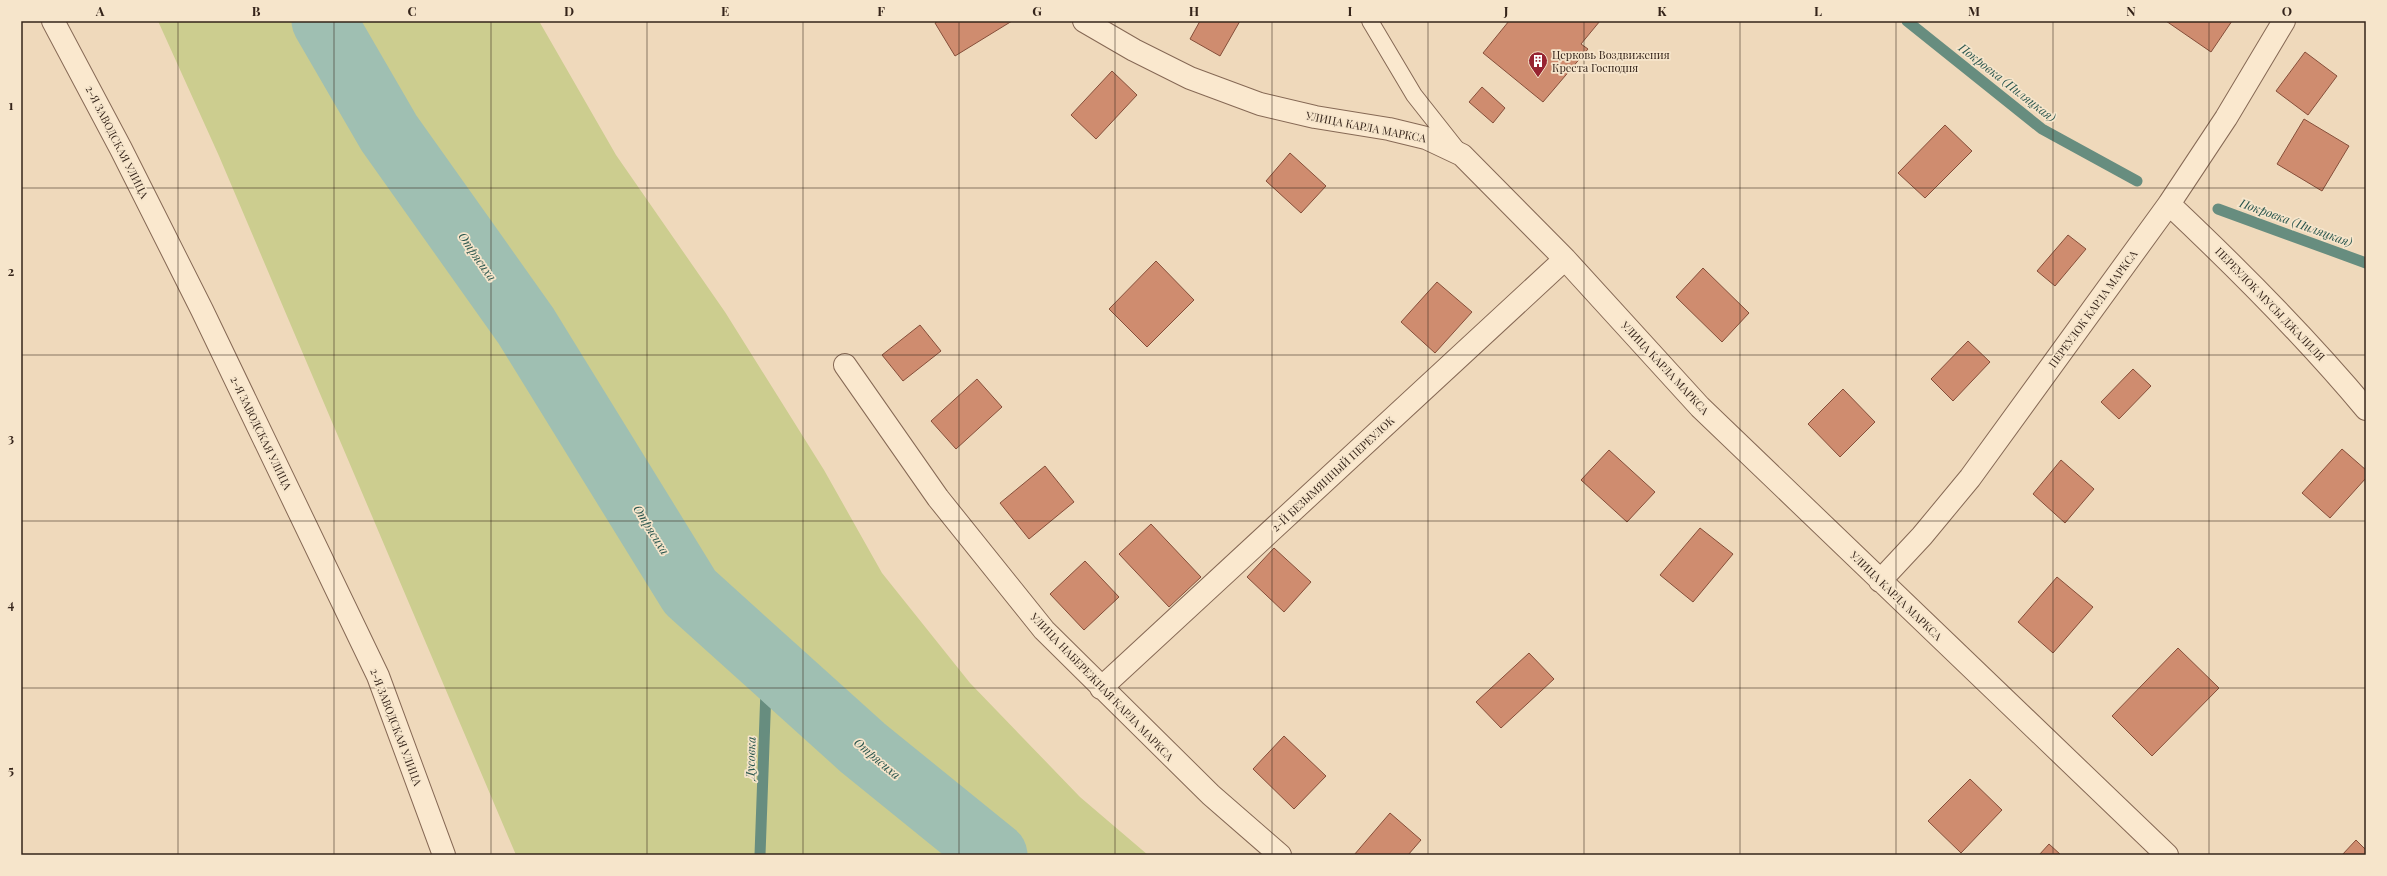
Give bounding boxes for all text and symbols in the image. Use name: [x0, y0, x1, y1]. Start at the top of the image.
text: A: [95, 2, 105, 19]
text: B: [252, 2, 261, 19]
text: C: [407, 2, 417, 19]
text: D: [564, 2, 574, 19]
text: E: [721, 2, 729, 19]
text: F: [877, 2, 885, 19]
text: G: [1032, 2, 1042, 19]
text: H: [1189, 2, 1199, 19]
text: I: [1348, 2, 1353, 19]
text: J: [1503, 2, 1509, 19]
text: K: [1657, 2, 1667, 19]
text: L: [1814, 2, 1822, 19]
text: M: [1968, 2, 1980, 19]
text: N: [2126, 2, 2136, 19]
text: O: [2282, 2, 2292, 19]
water label: Покровка (Пиляцкая): [1955, 39, 2059, 125]
place label: Церковь Воздвижения Креста Господня: [1552, 47, 1670, 75]
building icon: Церковь Воздвижения Креста Господня: [1527, 50, 1549, 78]
street label: 2-Я ЗАВОДСКАЯ УЛИЦА: [82, 83, 152, 201]
text: 1: [9, 96, 14, 113]
street label: УЛИЦА КАРЛА МАРКСА: [1304, 107, 1428, 146]
water label: Покровка (Пиляцкая): [2237, 194, 2355, 250]
water label: Отрясиха: [455, 229, 500, 284]
street label: ПЕРЕУЛОК МУСЫ ДЖАЛИЛЯ: [2212, 244, 2329, 364]
street label: ПЕРЕУЛОК КАРЛА МАРКСА: [2045, 247, 2140, 371]
text: 2: [8, 262, 15, 279]
street label: УЛИЦА КАРЛА МАРКСА: [1617, 317, 1713, 418]
street label: 2-Я ЗАВОДСКАЯ УЛИЦА: [227, 373, 296, 492]
street label: 2-Й БЕЗЫМЯННЫЙ ПЕРЕУЛОК: [1268, 412, 1398, 535]
text: 3: [8, 429, 14, 446]
water label: Отрясиха: [630, 501, 673, 557]
street label: УЛИЦА КАРЛА МАРКСА: [1846, 547, 1946, 644]
text: 4: [8, 595, 15, 612]
street label: УЛИЦА НАБЕРЕЖНАЯ КАРЛА МАРКСА: [1027, 609, 1177, 764]
street label: 2-Я ЗАВОДСКАЯ УЛИЦА: [367, 666, 426, 788]
water label: Отрясиха: [851, 734, 904, 782]
water label: Дусовка: [741, 736, 759, 782]
text: 5: [8, 761, 14, 778]

